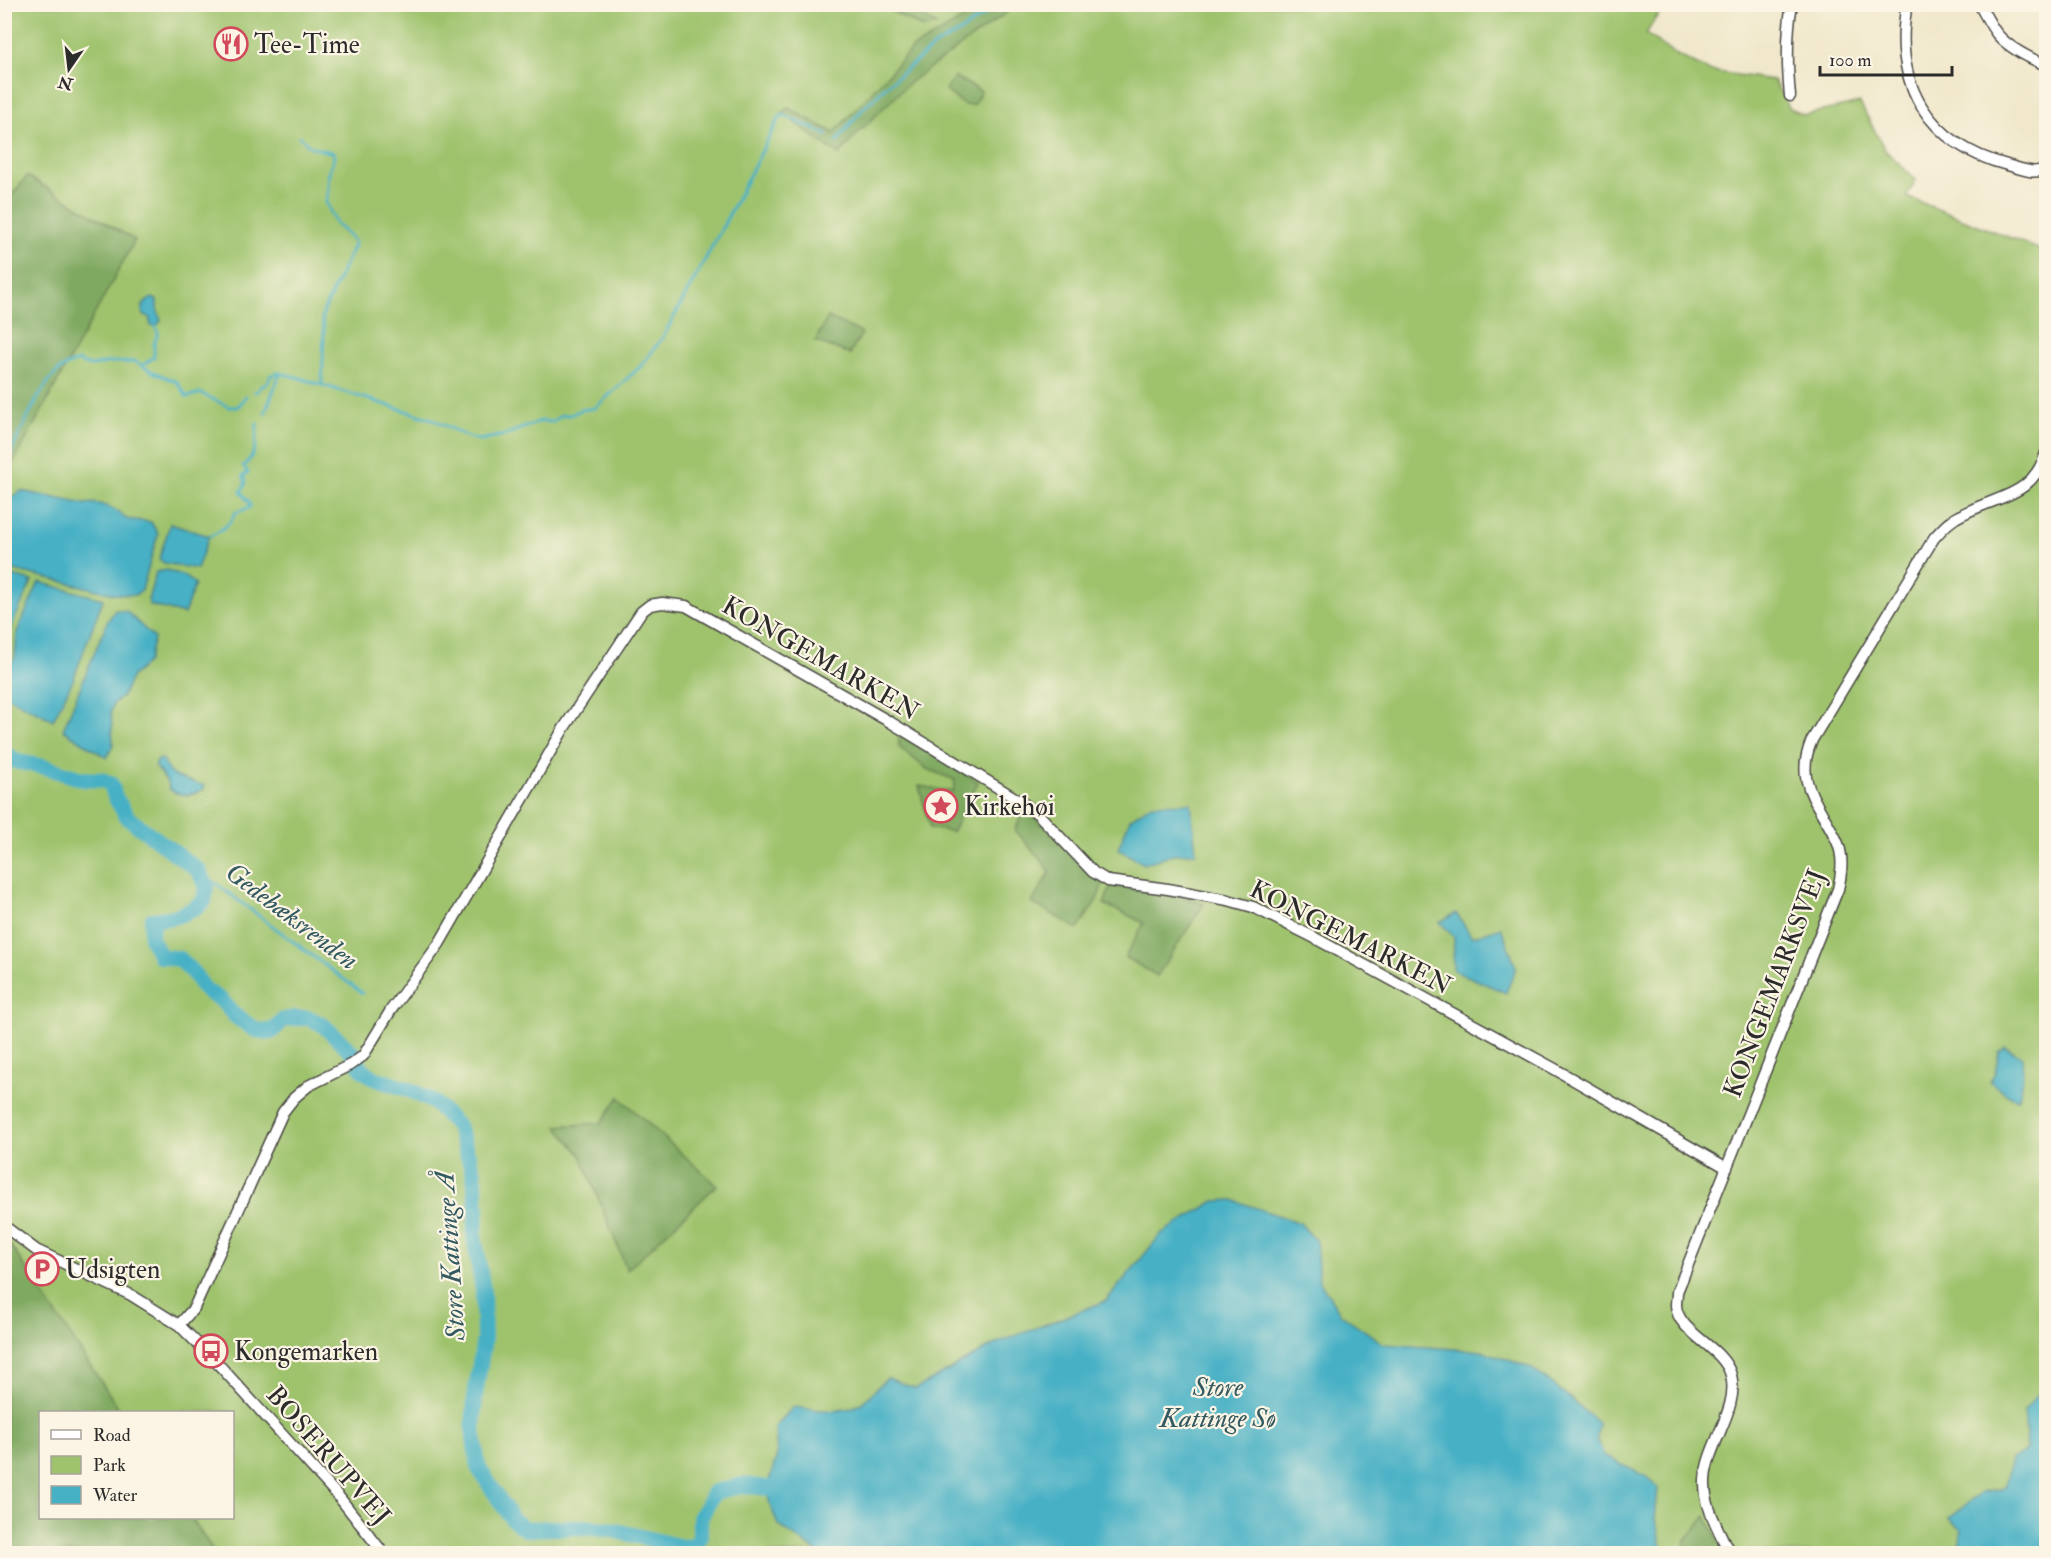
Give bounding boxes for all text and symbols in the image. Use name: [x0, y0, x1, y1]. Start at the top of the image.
restaurant icon: Tee-Time: [213, 26, 249, 62]
place label: Tee-Time: [254, 29, 360, 61]
north arrow: [39, 39, 99, 99]
scale bar: [1820, 39, 1952, 77]
text: 100 m: [1829, 49, 1872, 72]
text: N: [56, 71, 76, 94]
street label: KONGEMARKEN: [716, 589, 925, 729]
place icon: Kirkehøi: [923, 788, 959, 824]
place label: Kirkehøi: [964, 791, 1055, 823]
water label: Gedebæksrenden: [219, 856, 365, 977]
street label: KONGEMARKSVEJ: [1717, 865, 1833, 1102]
street label: KONGEMARKEN: [1244, 873, 1457, 1003]
water label: Store Kattinge Å: [427, 1168, 473, 1343]
parking icon: Udsigten: [24, 1251, 60, 1287]
place label: Udsigten: [65, 1254, 160, 1286]
bus stop icon: Kongemarken: [193, 1333, 229, 1369]
place label: Kongemarken: [234, 1336, 378, 1368]
water label: Store Kattinge Sø: [1158, 1371, 1276, 1435]
street label: BOSERUPVEJ: [259, 1380, 397, 1532]
legend: [39, 1411, 234, 1519]
text: Road: [93, 1424, 131, 1447]
text: Park: [93, 1454, 126, 1477]
text: Water: [92, 1484, 137, 1507]

